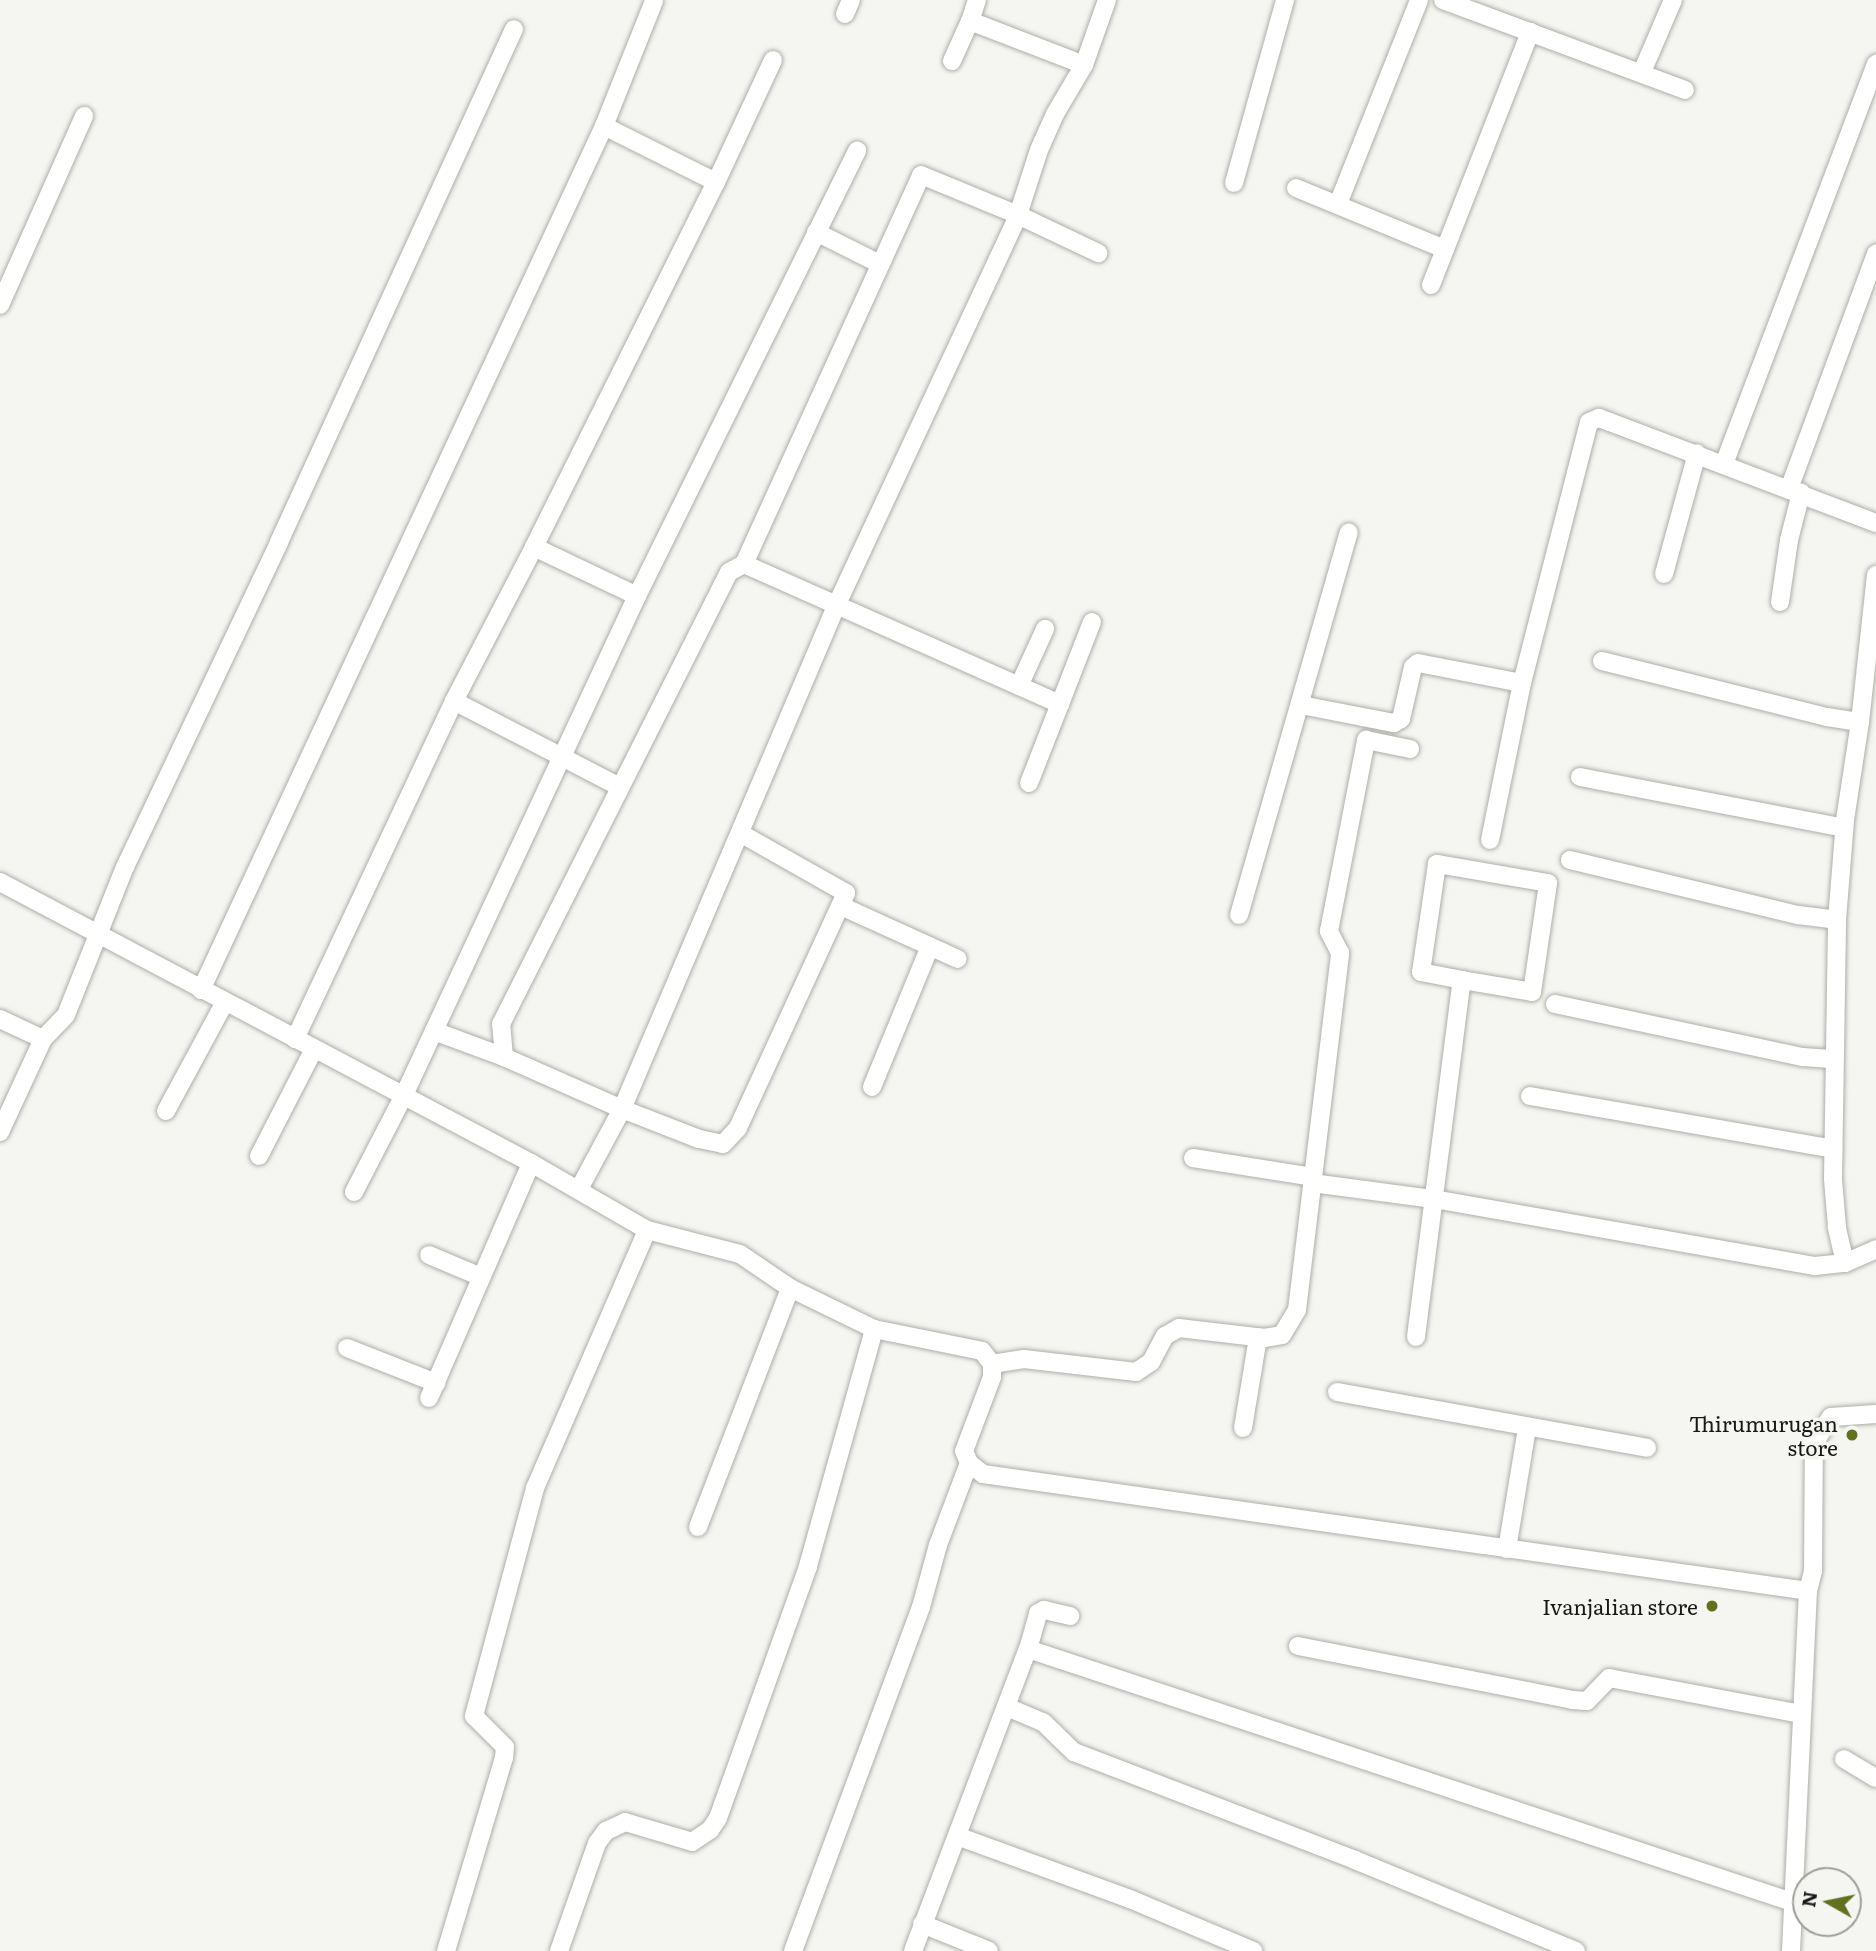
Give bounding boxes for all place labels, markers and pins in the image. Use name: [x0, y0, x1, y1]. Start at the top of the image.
place label: Thirumurugan store: [1689, 1410, 1838, 1460]
marker: Thirumurugan store: [1844, 1427, 1860, 1443]
place label: Ivanjalian store: [1542, 1593, 1698, 1619]
marker: Ivanjalian store: [1704, 1598, 1720, 1614]

